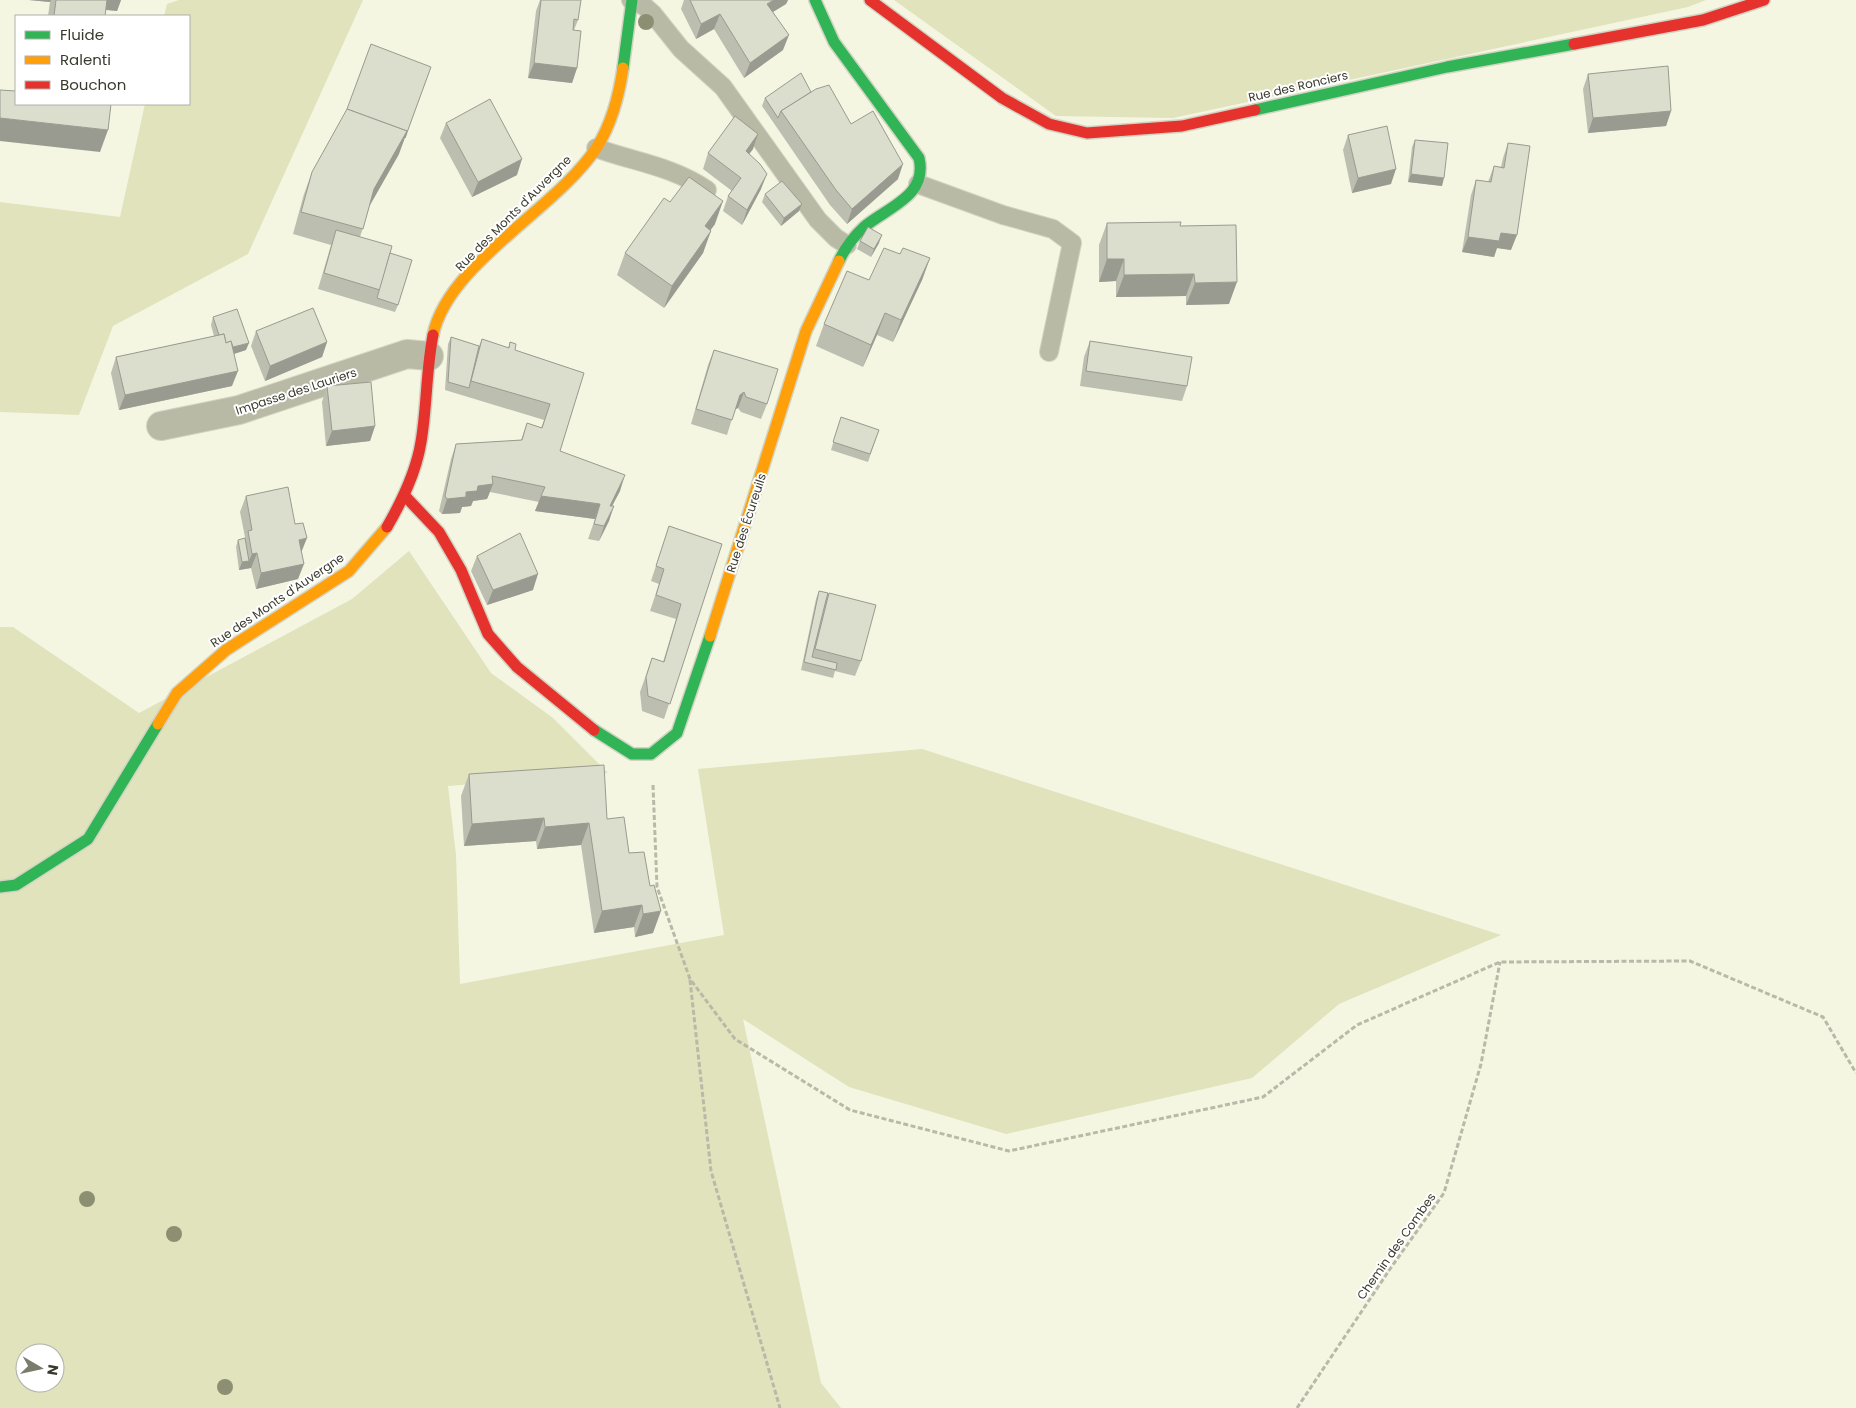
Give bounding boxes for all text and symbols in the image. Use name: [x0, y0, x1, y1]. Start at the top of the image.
legend: [15, 15, 190, 105]
text: Fluide: [60, 24, 104, 45]
text: Ralenti: [60, 49, 111, 70]
street label: Rue des Ronciers: [1247, 66, 1349, 106]
text: Bouchon: [60, 74, 126, 95]
street label: Rue des Monts d'Auvergne: [451, 151, 575, 275]
street label: Impasse des Lauriers: [233, 363, 359, 419]
street label: Rue des Écureuils: [722, 471, 770, 575]
street label: Rue des Monts d'Auvergne: [207, 549, 347, 651]
street label: Chemin des Combes: [1353, 1189, 1439, 1303]
north arrow: [15, 1343, 65, 1393]
text: N: [42, 1363, 64, 1377]

